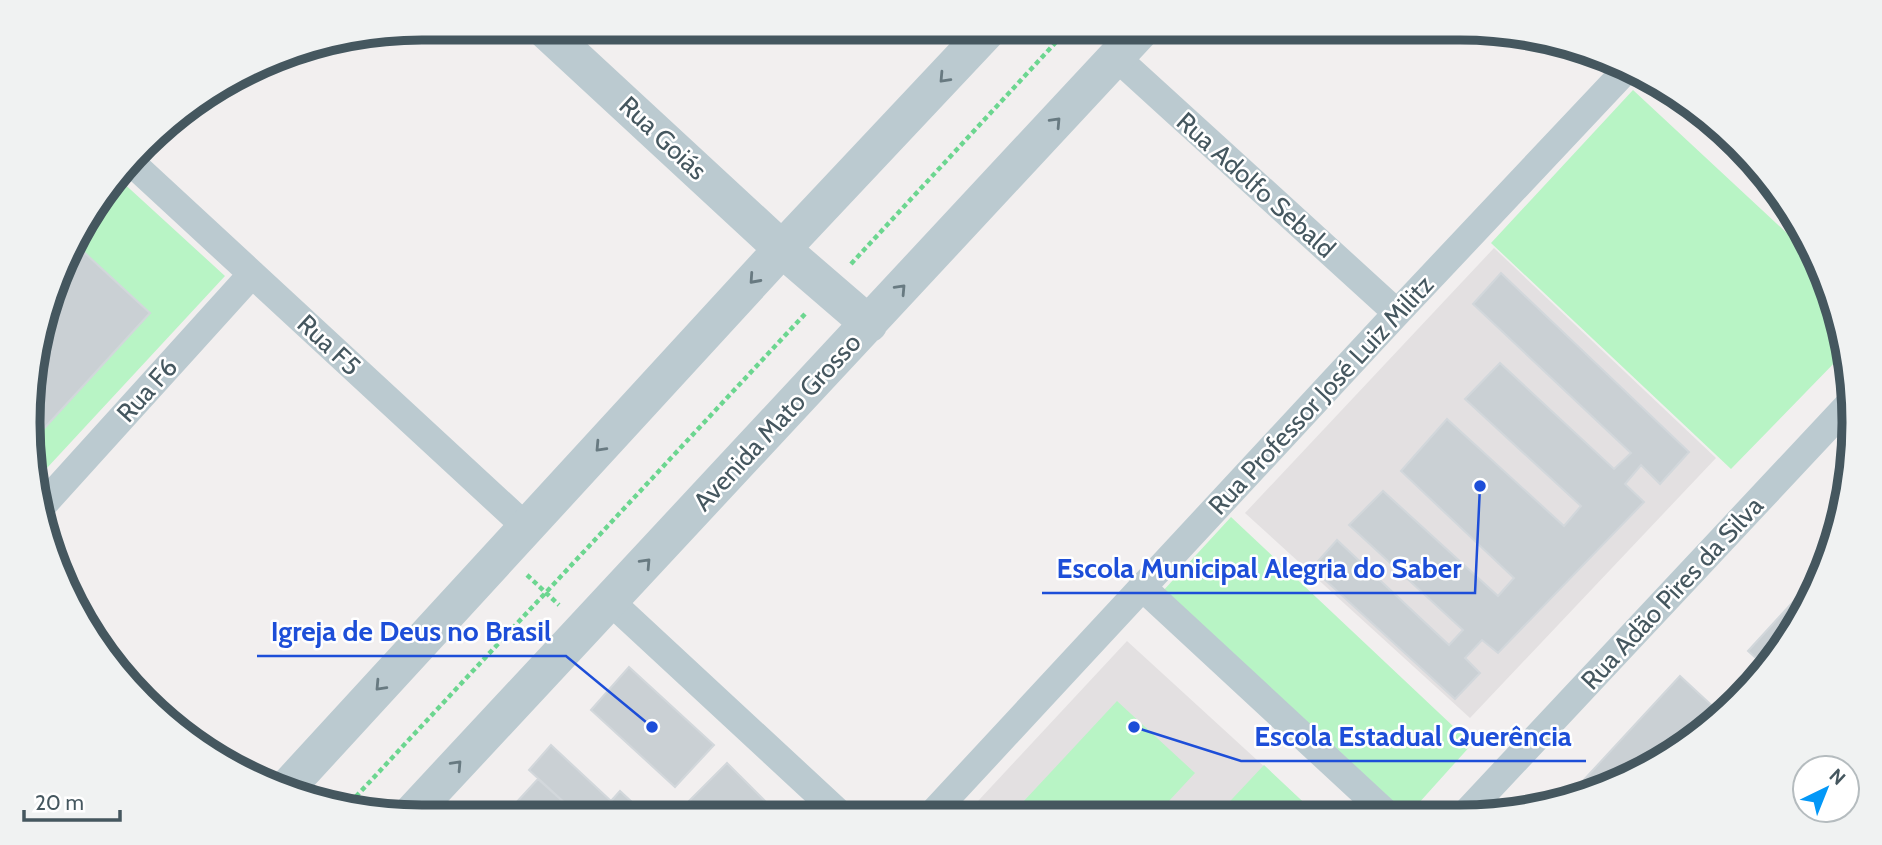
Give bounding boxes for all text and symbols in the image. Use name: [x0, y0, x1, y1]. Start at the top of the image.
one-way arrow: [939, 70, 952, 83]
street label: Rua Goiás: [613, 90, 713, 187]
street label: Rua Adolfo Sebald: [1170, 105, 1342, 265]
one-way arrow: [1047, 117, 1060, 130]
street label: Rua Professor José Luiz Militz: [1202, 269, 1440, 521]
one-way arrow: [750, 271, 762, 284]
one-way arrow: [893, 284, 906, 297]
street label: Rua F5: [291, 308, 367, 382]
street label: Avenida Mato Grosso: [686, 327, 868, 517]
street label: Rua F6: [110, 351, 184, 429]
one-way arrow: [596, 439, 609, 452]
street label: Rua Adão Pires da Silva: [1574, 489, 1770, 696]
callout: Escola Municipal Alegria do Saber: [1042, 544, 1475, 593]
text: Escola Municipal Alegria do Saber: [1057, 551, 1462, 585]
one-way arrow: [637, 558, 650, 571]
callout: Igreja de Deus no Brasil: [257, 607, 566, 656]
text: Igreja de Deus no Brasil: [271, 614, 551, 648]
one-way arrow: [376, 678, 388, 691]
callout: Escola Estadual Querência: [1241, 712, 1586, 761]
text: Escola Estadual Querência: [1254, 719, 1572, 753]
north arrow: [1791, 754, 1861, 824]
one-way arrow: [448, 760, 461, 773]
text: N: [1824, 764, 1850, 790]
scale bar: [24, 778, 121, 822]
text: 20 m: [35, 790, 84, 815]

